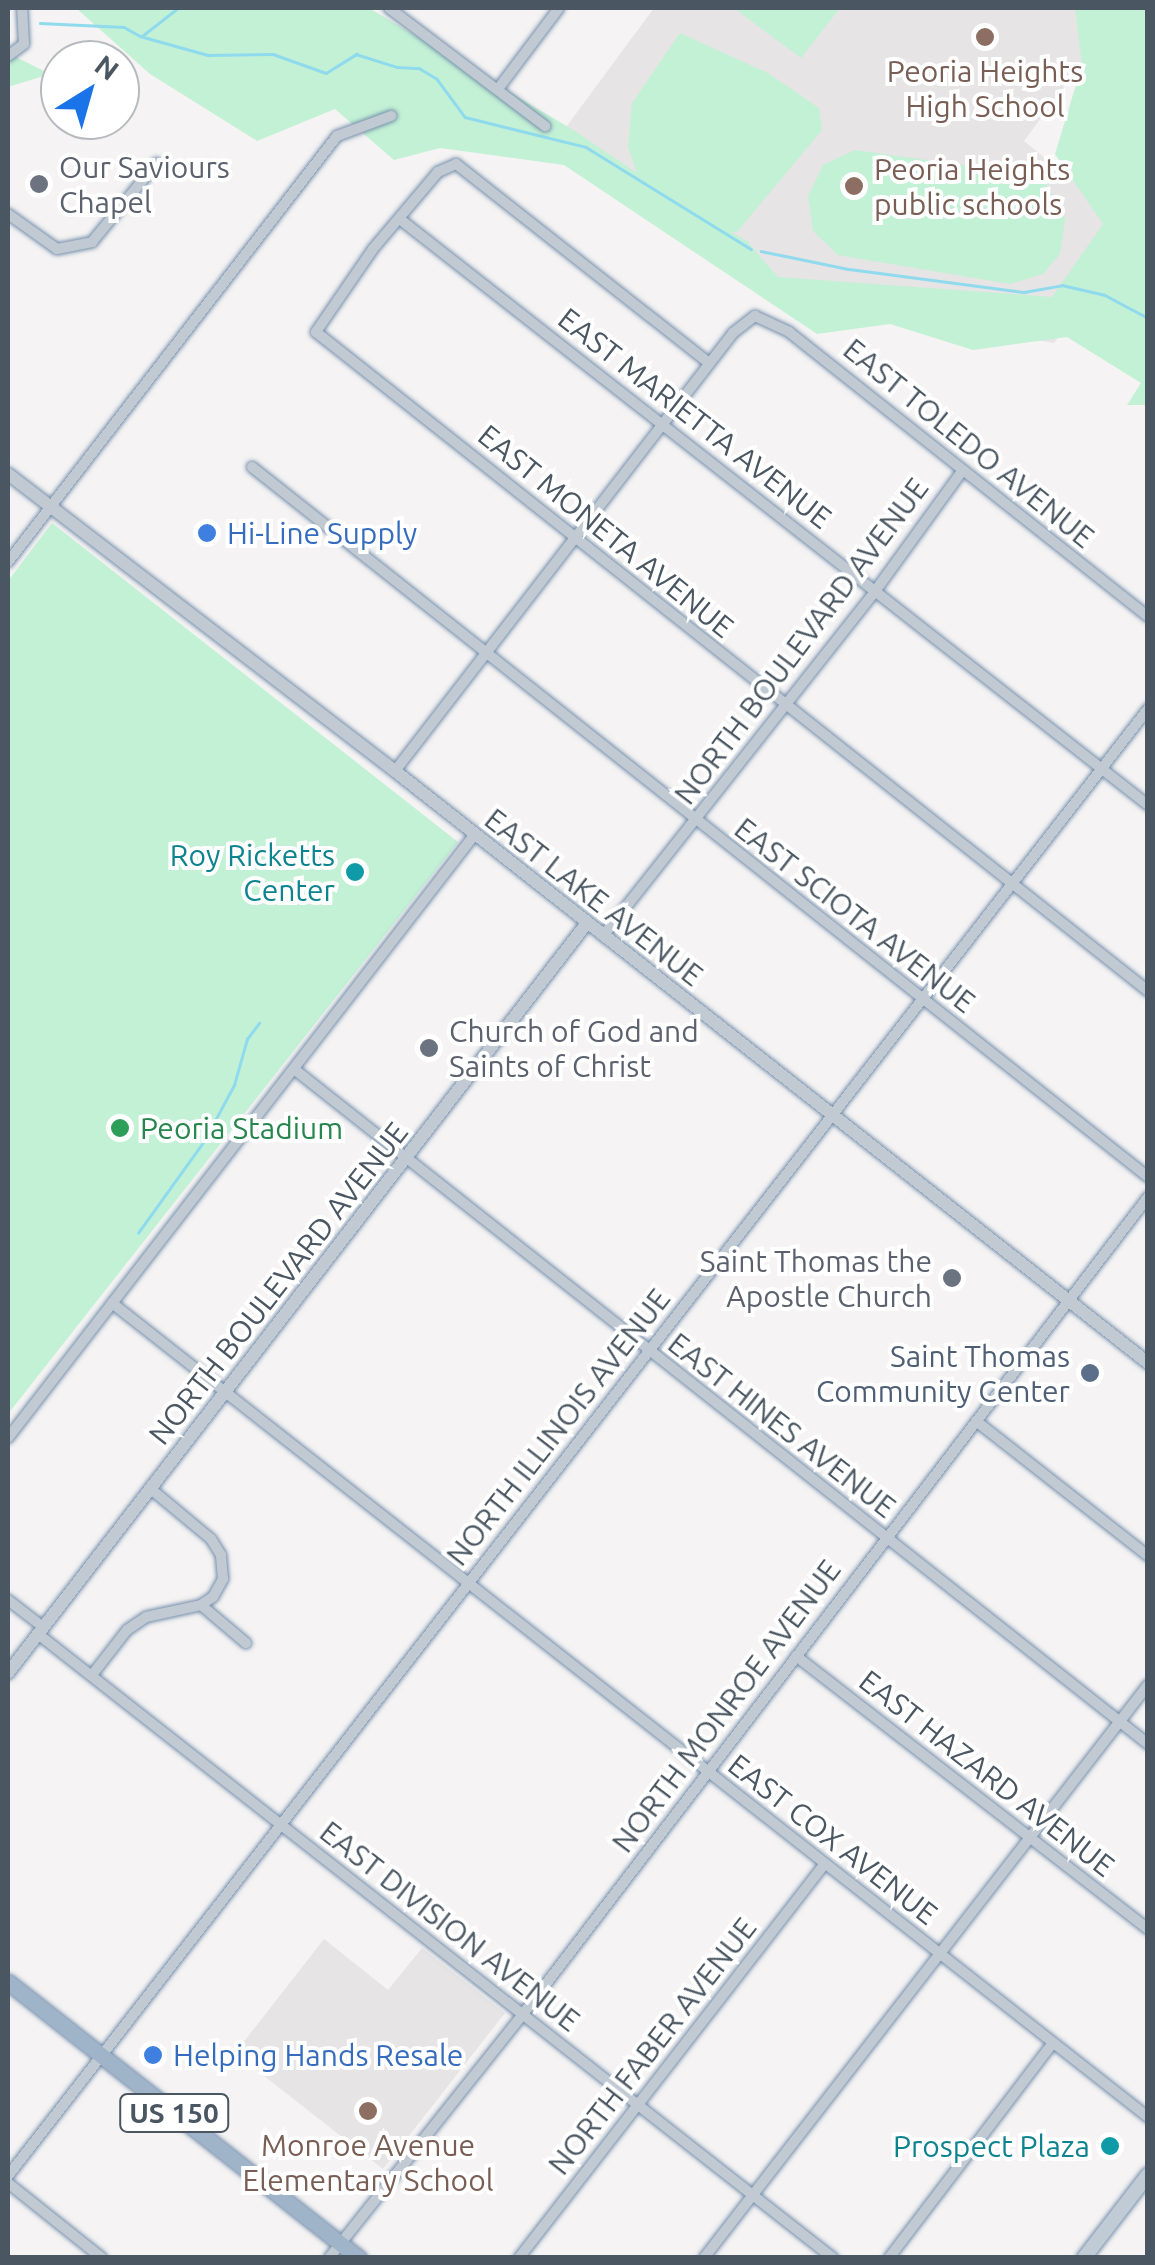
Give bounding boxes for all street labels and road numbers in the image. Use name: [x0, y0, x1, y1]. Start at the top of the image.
street label: EAST MARIETTA AVENUE: [551, 300, 839, 536]
street label: EAST TOLEDO AVENUE: [836, 331, 1102, 555]
street label: EAST MONETA AVENUE: [471, 417, 741, 645]
street label: NORTH BOULEVARD AVENUE: [667, 471, 935, 811]
street label: EAST LAKE AVENUE: [478, 801, 710, 993]
street label: EAST SCIOTA AVENUE: [728, 810, 982, 1020]
street label: NORTH BOULEVARD AVENUE: [141, 1115, 415, 1451]
street label: NORTH ILLINOIS AVENUE: [439, 1281, 677, 1573]
street label: EAST HINES AVENUE: [661, 1325, 903, 1525]
street label: NORTH MONROE AVENUE: [604, 1553, 848, 1859]
street label: EAST HAZARD AVENUE: [852, 1662, 1122, 1884]
street label: EAST COX AVENUE: [721, 1746, 945, 1932]
street label: EAST DIVISION AVENUE: [313, 1813, 587, 2039]
street label: NORTH FABER AVENUE: [541, 1910, 763, 2182]
road number: US 150: [119, 2090, 229, 2136]

